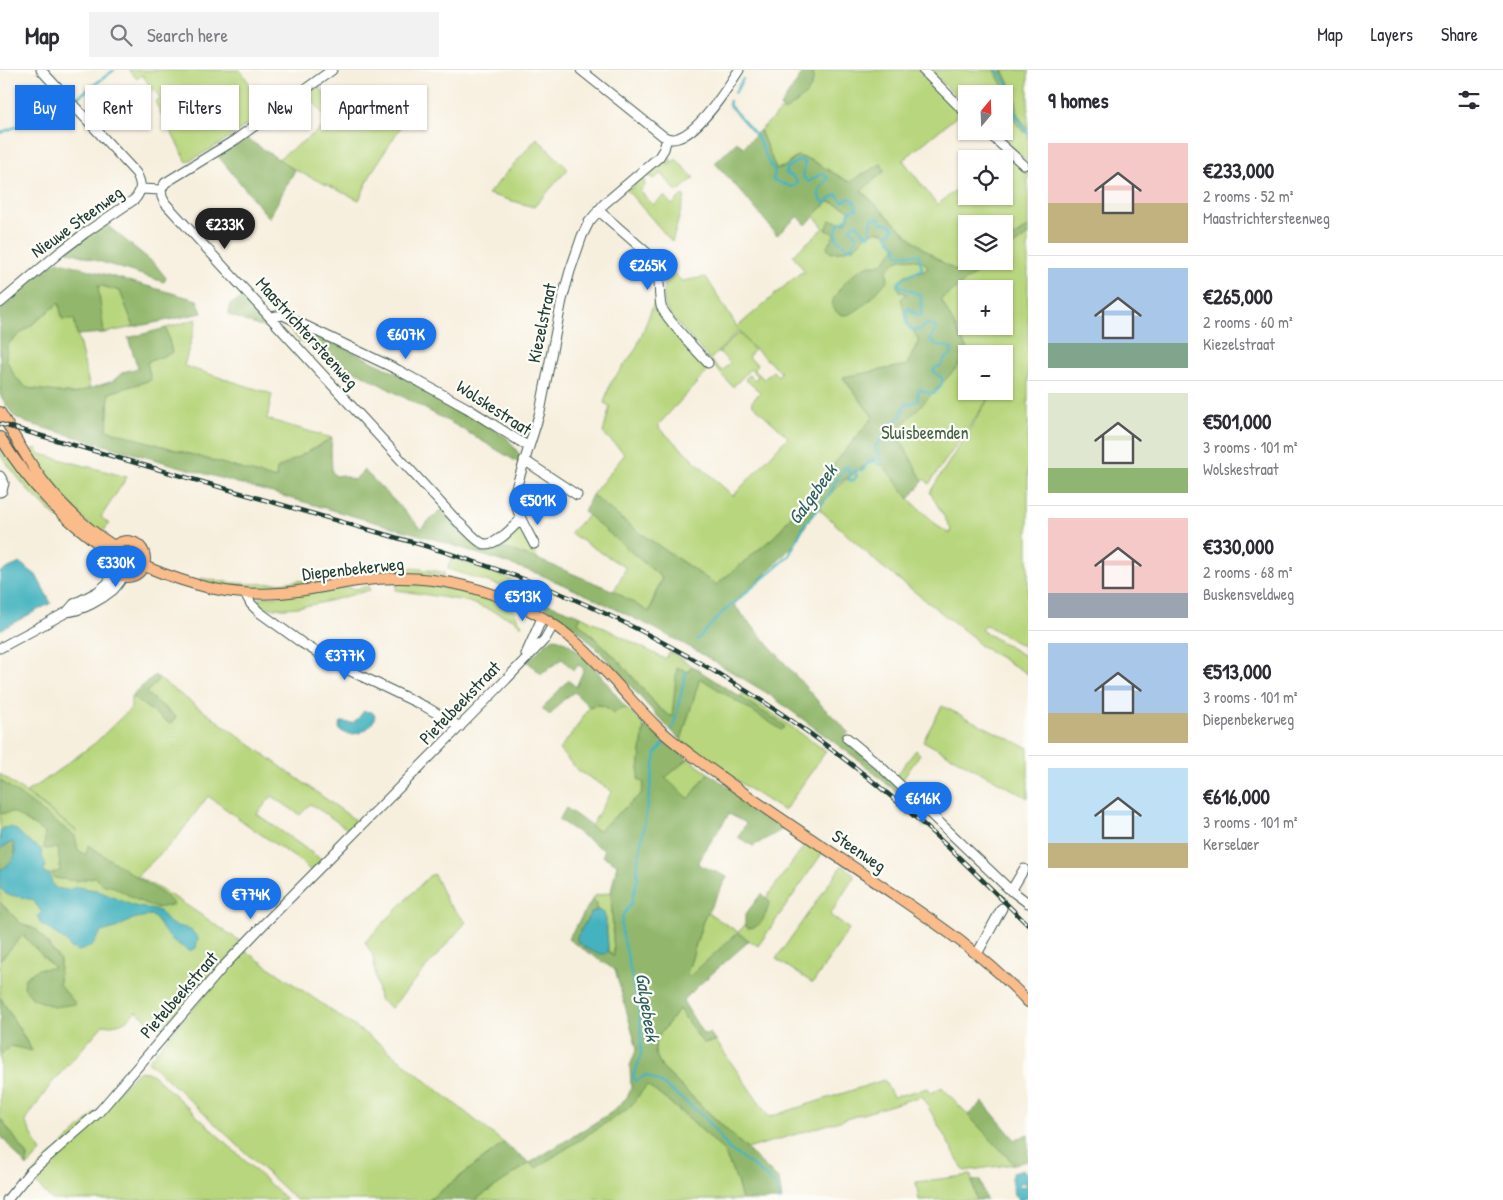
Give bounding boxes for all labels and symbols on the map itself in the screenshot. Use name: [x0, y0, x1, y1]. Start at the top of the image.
north arrow: [958, 85, 1012, 140]
street label: Nieuwe Steenweg: [26, 180, 128, 263]
pin: €233K: [190, 208, 260, 250]
pin: €265K: [613, 248, 683, 291]
street label: Maastrichtersteenweg: [250, 271, 364, 394]
street label: Kiezelstraat: [521, 280, 562, 365]
pin: €607K: [371, 318, 441, 360]
street label: Wolskestraat: [452, 374, 537, 442]
park label: Sluisbeemden: [881, 420, 969, 445]
water label: Galgebeek: [781, 457, 844, 529]
pin: €501K: [503, 484, 573, 526]
pin: €330K: [81, 546, 151, 588]
street label: Diepenbekerweg: [301, 551, 405, 586]
pin: €513K: [488, 580, 558, 622]
pin: €377K: [310, 638, 380, 681]
street label: Pietelbeekstraat: [413, 655, 507, 750]
pin: €616K: [888, 782, 958, 824]
street label: Steenweg: [827, 823, 891, 878]
pin: €774K: [216, 878, 286, 920]
street label: Pietelbeekstraat: [134, 945, 224, 1043]
water label: Galgebeek: [630, 971, 667, 1045]

